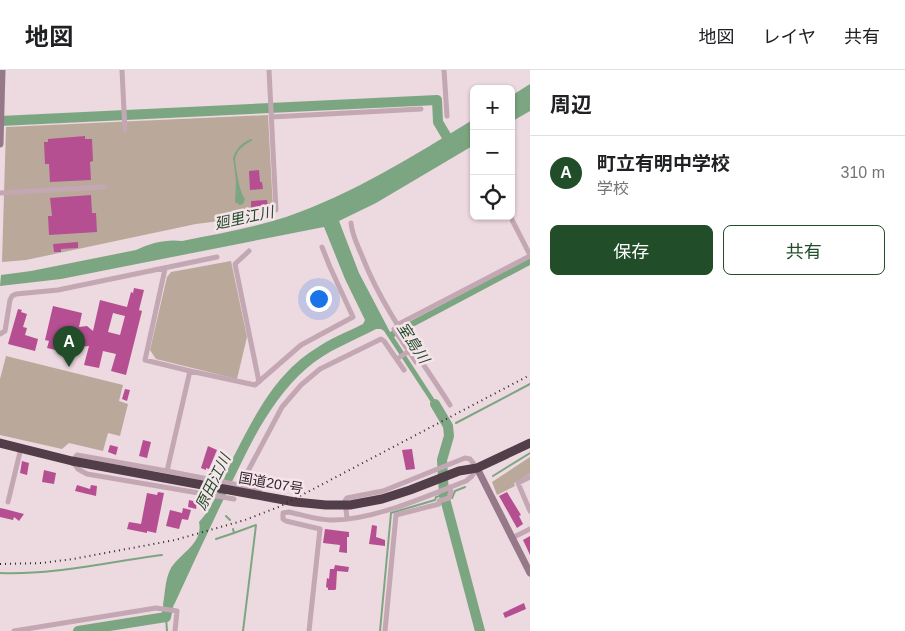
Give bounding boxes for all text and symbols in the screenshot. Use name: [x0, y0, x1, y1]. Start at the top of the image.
text: 地図: [25, 23, 73, 50]
text: 地図: [699, 27, 735, 47]
text: レイヤ: [763, 27, 816, 47]
text: 共有: [844, 27, 880, 47]
map controls: [470, 85, 515, 220]
button: +: [470, 85, 515, 130]
text: 周辺: [550, 93, 592, 116]
button: −: [470, 130, 515, 175]
text: 町立有明中学校: [597, 153, 730, 174]
text: A: [560, 164, 572, 181]
text: 310 m: [841, 164, 885, 181]
button: locate: [470, 175, 515, 220]
text: 学校: [597, 180, 629, 197]
water label: 廻里江川: [213, 203, 277, 232]
button: 保存: [550, 225, 713, 275]
button: 共有: [723, 225, 885, 275]
your location: [306, 286, 332, 312]
water label: 室島川: [394, 319, 434, 368]
pin: A: [53, 326, 85, 367]
water label: 原田江川: [192, 449, 234, 512]
street label: 国道207号: [237, 469, 305, 497]

